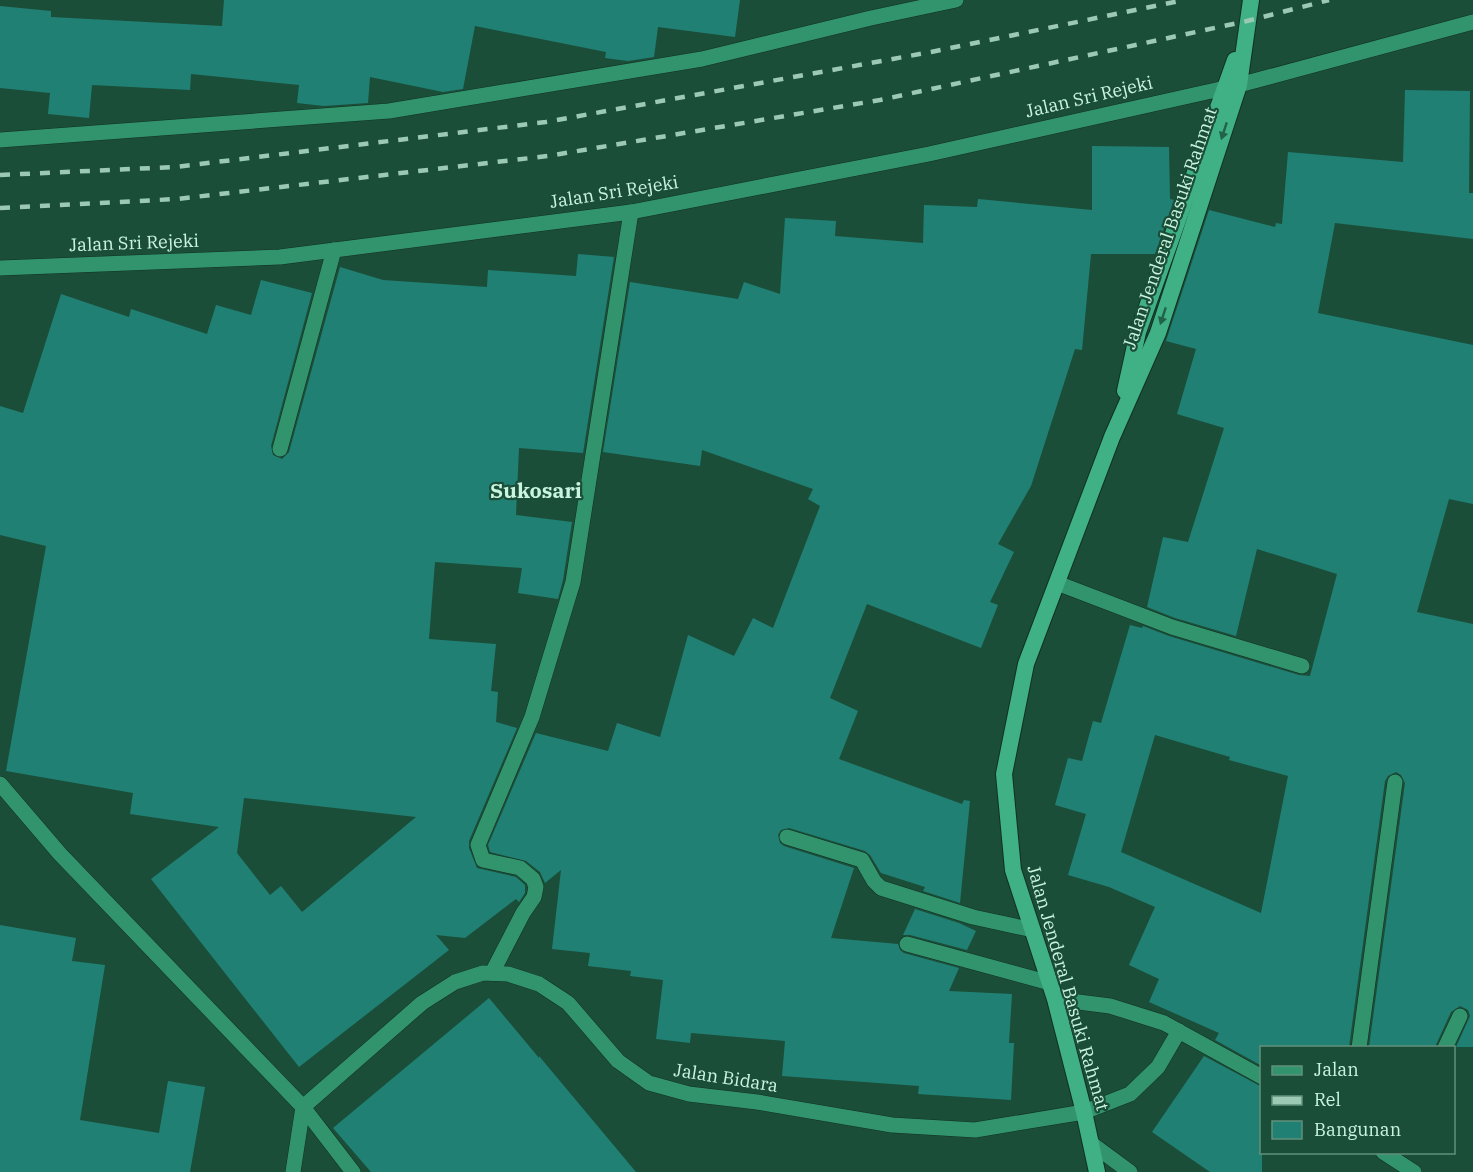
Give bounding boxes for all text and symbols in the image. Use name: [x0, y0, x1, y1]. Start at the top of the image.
street label: Jalan Sri Rejeki: [1023, 71, 1155, 122]
street label: Jalan Jenderal Basuki Rahmat: [1117, 104, 1222, 352]
one-way arrow: [1219, 122, 1228, 140]
street label: Jalan Sri Rejeki: [548, 170, 680, 213]
street label: Jalan Sri Rejeki: [69, 229, 200, 256]
one-way arrow: [1158, 307, 1167, 325]
district label: Sukosari: [490, 476, 582, 504]
street label: Jalan Jenderal Basuki Rahmat: [1022, 862, 1115, 1113]
legend: [1260, 1046, 1455, 1154]
street label: Jalan Bidara: [672, 1058, 780, 1097]
text: Jalan: [1314, 1058, 1359, 1081]
text: Rel: [1314, 1088, 1341, 1111]
text: Bangunan: [1314, 1118, 1401, 1141]

